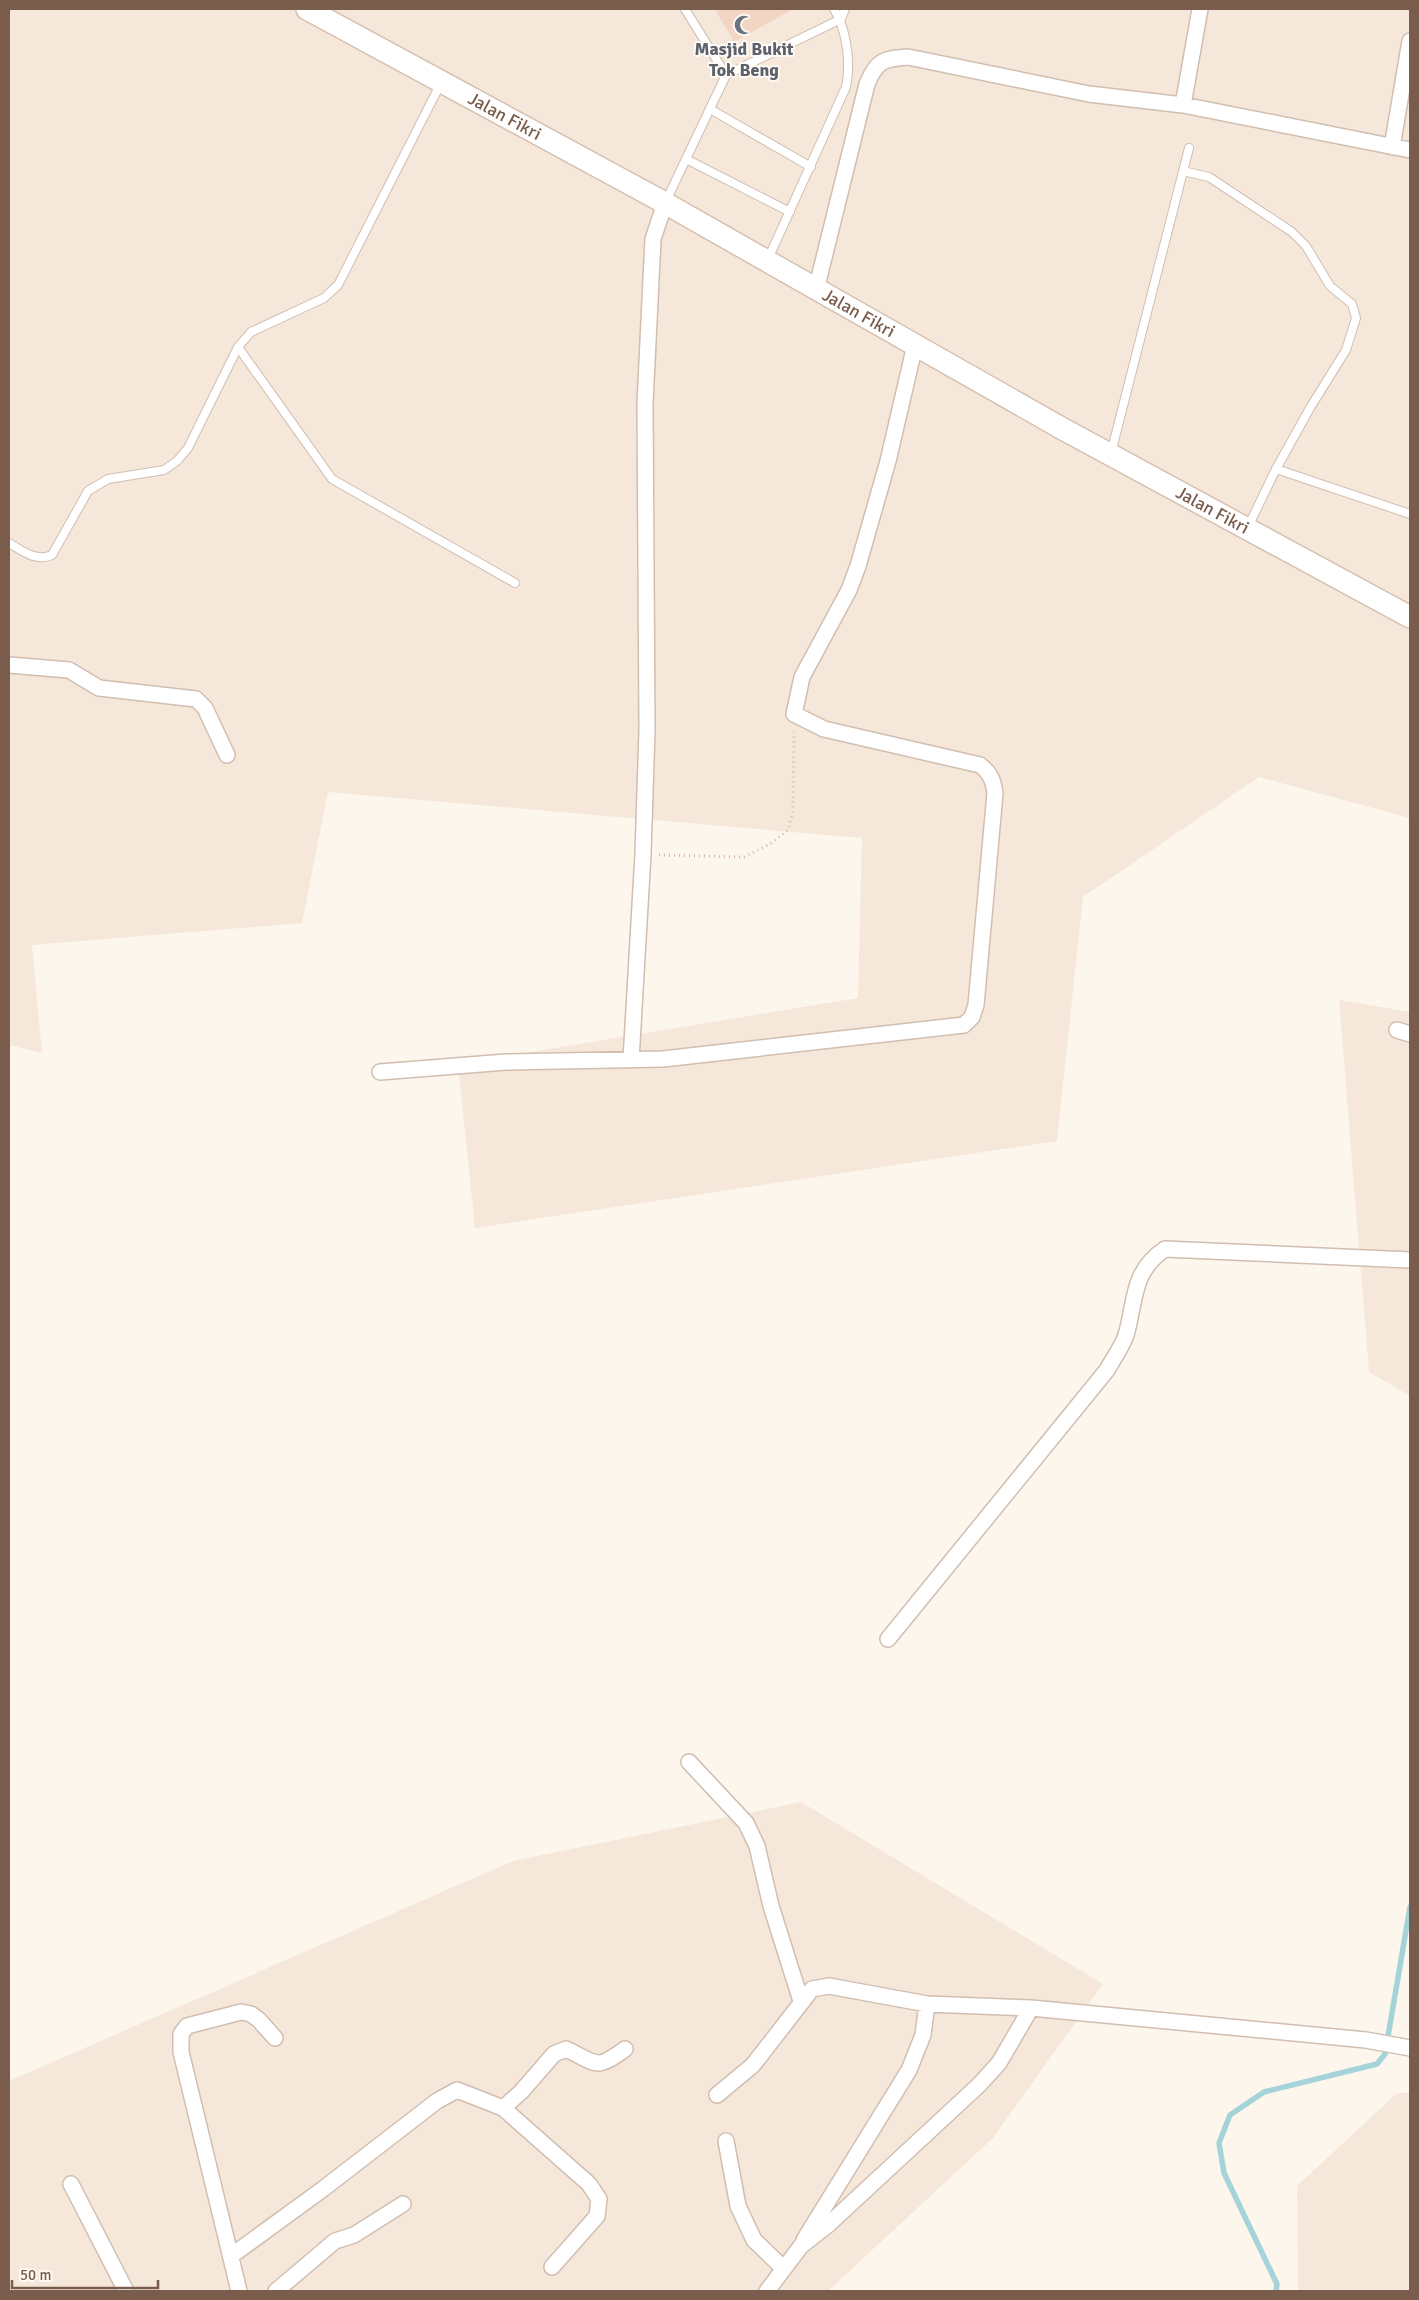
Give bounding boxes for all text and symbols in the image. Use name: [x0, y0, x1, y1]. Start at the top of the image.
mosque icon: Masjid Bukit Tok Beng: [733, 14, 755, 36]
place label: Masjid Bukit Tok Beng: [694, 38, 794, 81]
street label: Jalan Fikri: [464, 87, 545, 145]
street label: Jalan Fikri: [818, 284, 899, 342]
street label: Jalan Fikri: [1172, 481, 1253, 539]
scale bar: [12, 2258, 159, 2290]
text: 50 m: [20, 2266, 51, 2284]

